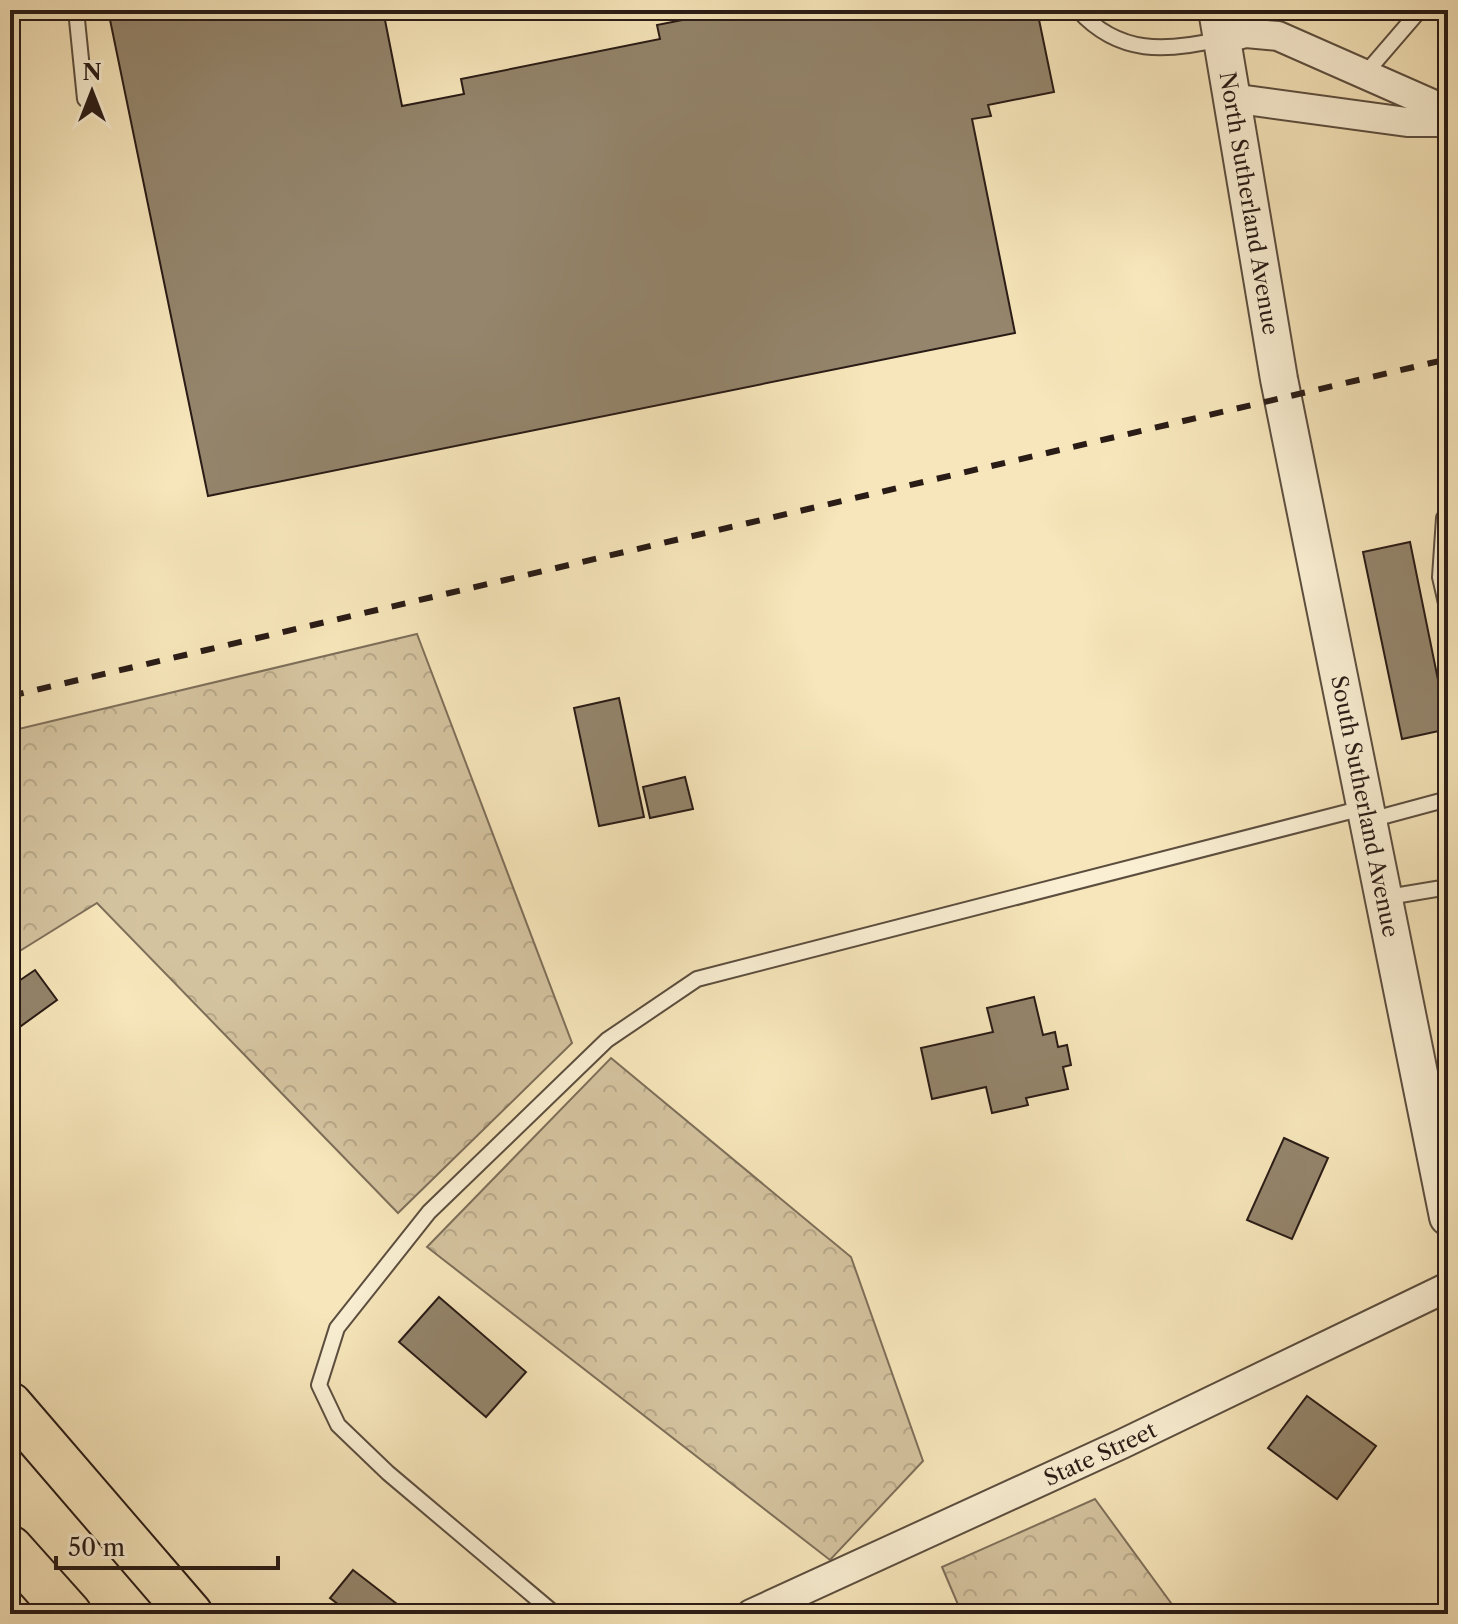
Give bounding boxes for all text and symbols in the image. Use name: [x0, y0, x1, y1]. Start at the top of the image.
north arrow: [52, 52, 132, 132]
text: N: [82, 59, 102, 86]
street label: North Sutherland Avenue: [1214, 70, 1285, 337]
street label: South Sutherland Avenue: [1326, 673, 1405, 939]
street label: State Street: [1039, 1416, 1161, 1492]
scale bar: [56, 1520, 278, 1570]
text: 50 m: [68, 1533, 125, 1562]

